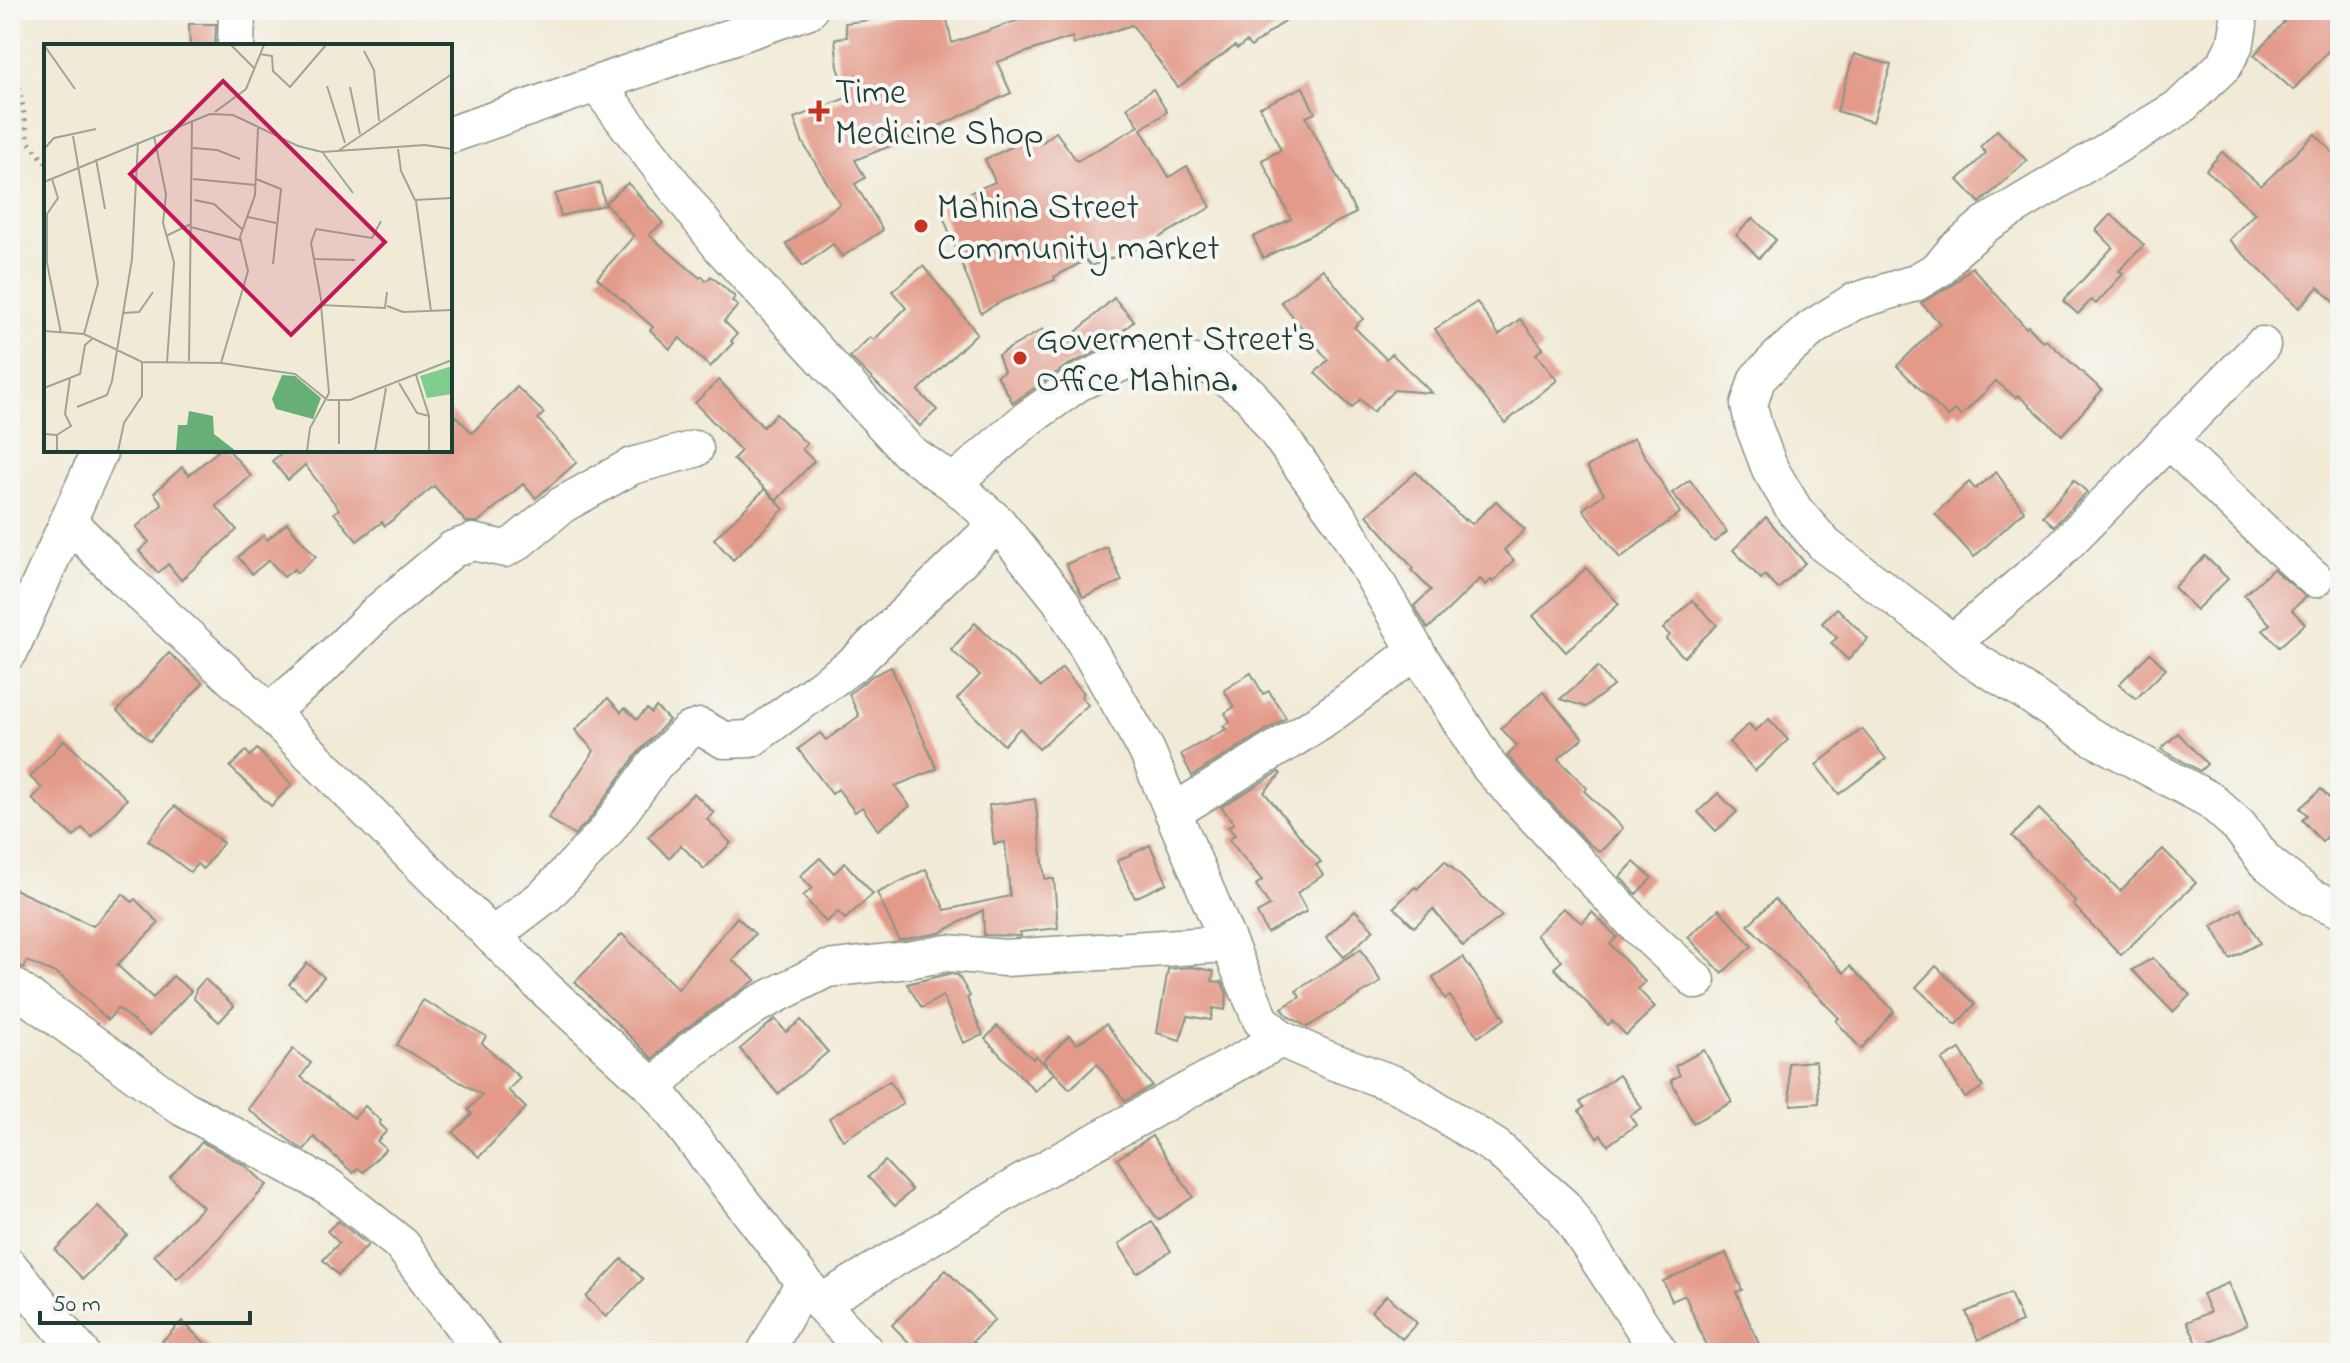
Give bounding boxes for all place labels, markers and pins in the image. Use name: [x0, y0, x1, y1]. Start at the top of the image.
place label: Time Medicine Shop: [835, 68, 1044, 162]
marker: Time Medicine Shop: [810, 102, 828, 120]
place label: Mahina Street Community market: [937, 183, 1220, 277]
marker: Mahina Street Community market: [912, 217, 930, 235]
place label: Goverment Street's Office Mahina.: [1036, 315, 1315, 409]
marker: Goverment Street's Office Mahina.: [1011, 349, 1029, 367]

